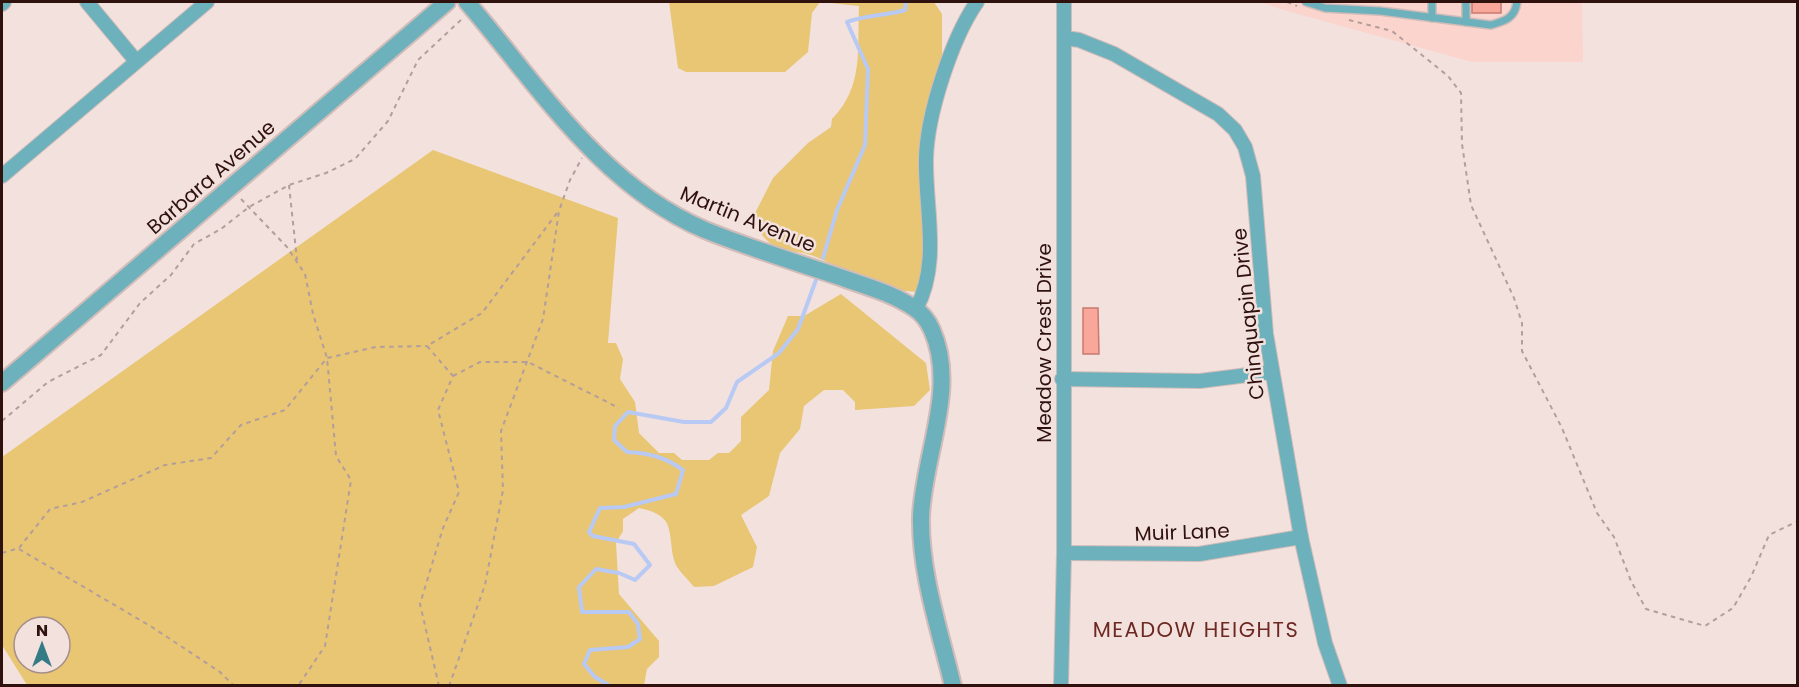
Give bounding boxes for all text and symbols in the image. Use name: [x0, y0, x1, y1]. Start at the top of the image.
street label: Barbara Avenue: [141, 113, 281, 241]
street label: Martin Avenue: [676, 179, 820, 259]
street label: Chinquapin Drive: [1225, 227, 1271, 401]
street label: Meadow Crest Drive: [1030, 243, 1058, 443]
street label: Muir Lane: [1134, 516, 1230, 548]
north arrow: [12, 615, 72, 675]
district label: MEADOW HEIGHTS: [1093, 615, 1299, 644]
text: N: [36, 619, 48, 642]

